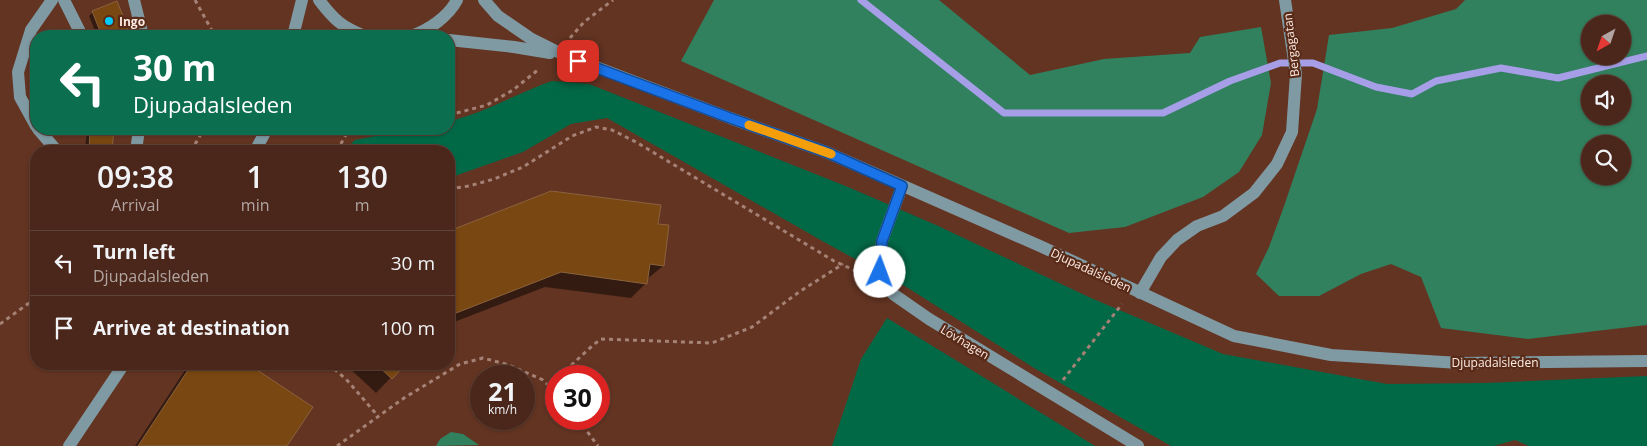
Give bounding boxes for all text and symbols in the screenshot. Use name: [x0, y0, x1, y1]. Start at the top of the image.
street label: Bergagatan: [1279, 12, 1303, 78]
place label: Ingo: [119, 13, 145, 30]
marker: Ingo: [103, 15, 115, 27]
north arrow: [1581, 15, 1631, 65]
map controls: [1581, 15, 1631, 185]
pin: [557, 40, 599, 82]
text: 30 m: [133, 44, 216, 91]
icon: arrive: [564, 47, 592, 75]
icon: left: [50, 50, 115, 115]
button: sound: [1581, 75, 1631, 125]
text: Djupadalsleden: [133, 89, 293, 119]
button: search: [1581, 135, 1631, 185]
text: 09:38: [97, 156, 174, 197]
text: 1: [247, 156, 264, 197]
text: 130: [337, 156, 388, 197]
text: Arrival: [111, 194, 160, 216]
text: min: [241, 194, 270, 216]
text: m: [355, 194, 370, 216]
text: Turn left: [93, 239, 175, 265]
street label: Djupadalsleden: [1048, 244, 1134, 296]
position arrow: [853, 245, 905, 297]
icon: left: [50, 249, 78, 277]
text: 30 m: [391, 250, 435, 276]
text: Djupadalsleden: [93, 265, 209, 287]
icon: arrive: [50, 314, 78, 342]
text: Arrive at destination: [93, 315, 290, 341]
text: 100 m: [380, 315, 435, 341]
street label: Lövhagen: [937, 321, 993, 363]
street label: Djupadalsleden: [1451, 354, 1539, 371]
speed limit sign: 30: [545, 365, 610, 430]
text: 21: [488, 374, 517, 408]
text: km/h: [488, 401, 517, 418]

